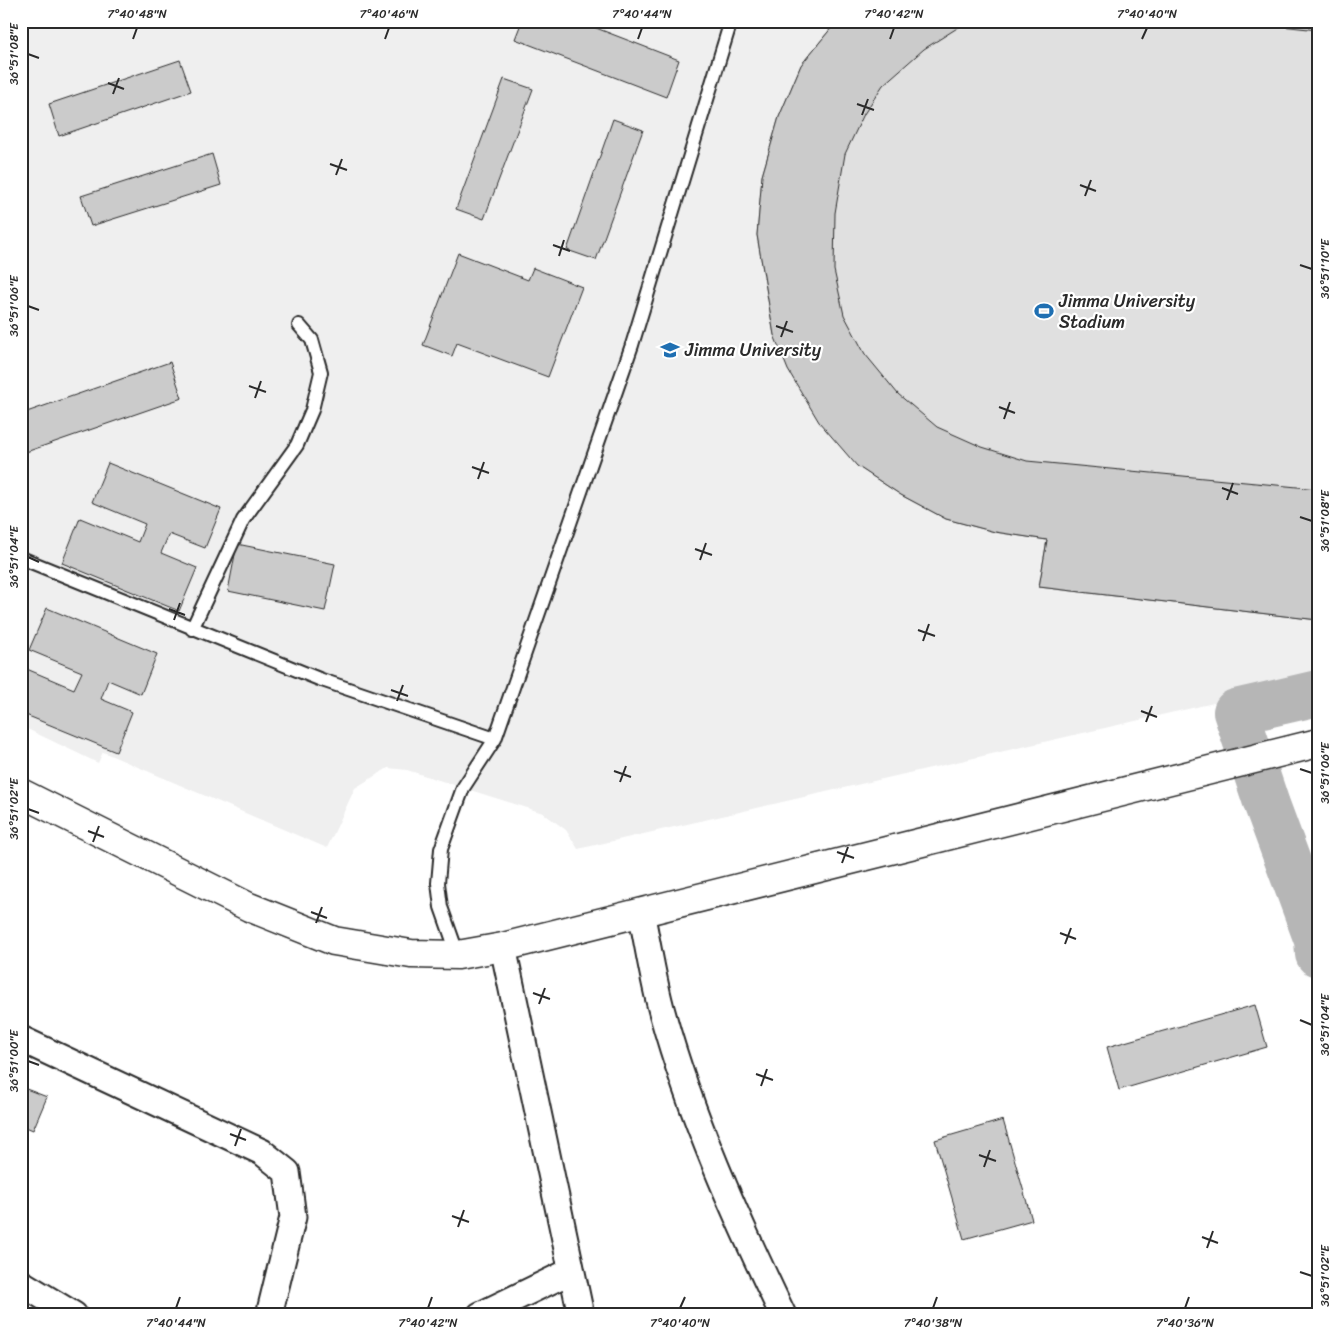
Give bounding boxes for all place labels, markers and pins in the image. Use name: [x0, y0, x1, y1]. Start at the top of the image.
place label: Jimma University Stadium: [1058, 285, 1196, 338]
sports icon: Jimma University Stadium: [1033, 300, 1055, 322]
place label: Jimma University: [684, 334, 822, 366]
school or university icon: Jimma University: [659, 339, 681, 361]

